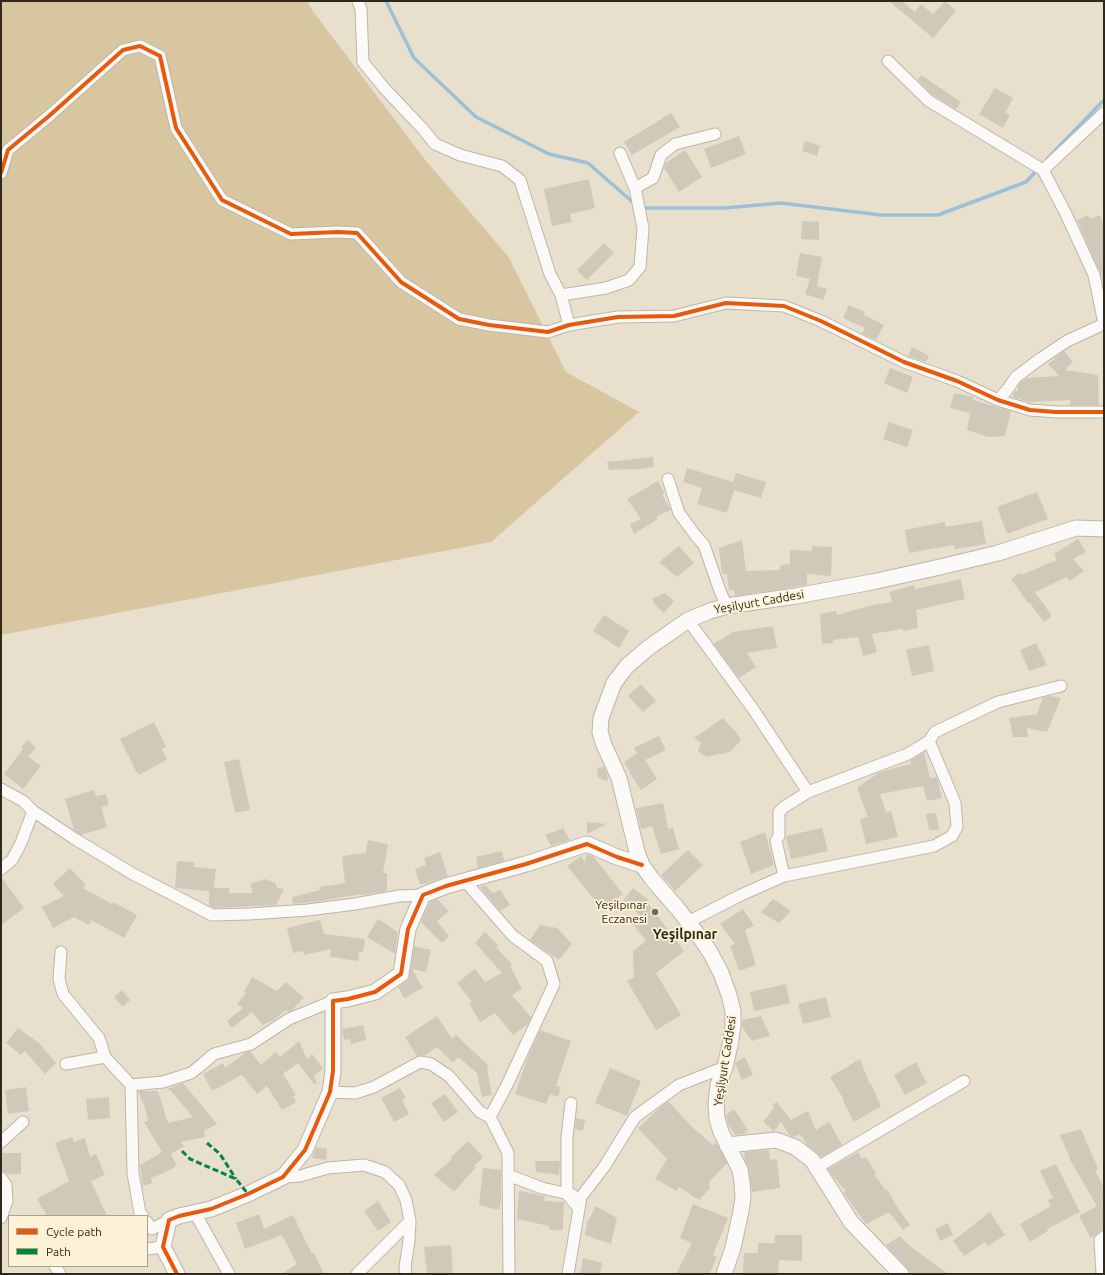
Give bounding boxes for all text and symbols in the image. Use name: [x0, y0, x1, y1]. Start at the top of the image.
street label: Yeşilyurt Caddesi: [713, 587, 805, 617]
place label: Yeşilpınar Eczanesi: [595, 898, 647, 926]
marker: Yeşilpınar Eczanesi: [650, 907, 660, 917]
district label: Yeşilpınar: [653, 926, 717, 942]
street label: Yeşilyurt Caddesi: [711, 1015, 739, 1107]
legend: [8, 1215, 148, 1267]
text: Cycle path: [46, 1225, 102, 1238]
text: Path: [46, 1245, 71, 1258]

